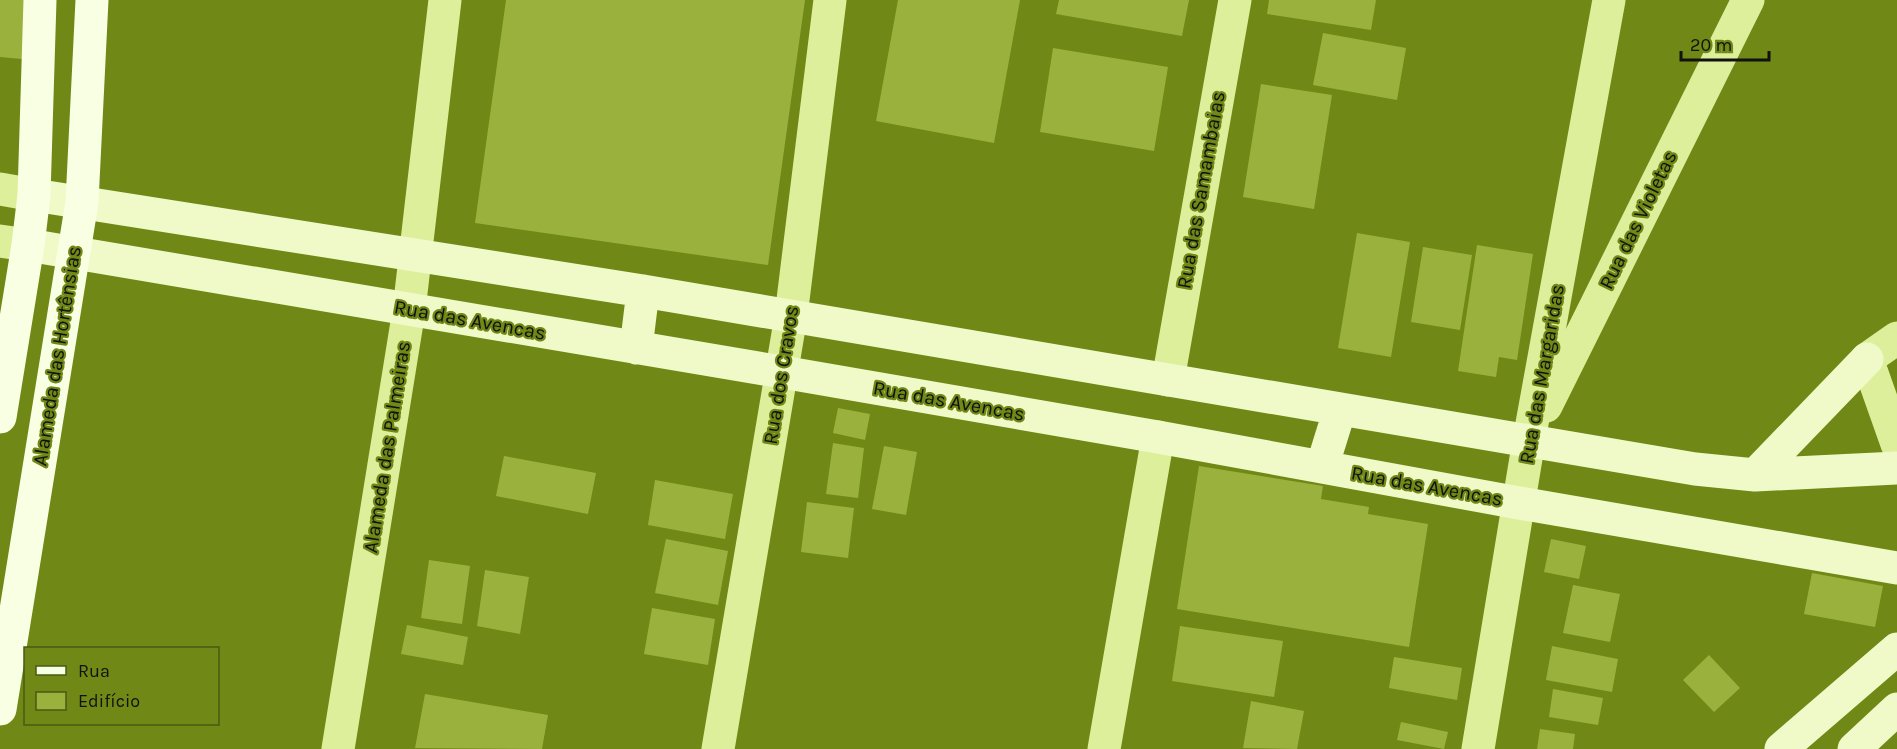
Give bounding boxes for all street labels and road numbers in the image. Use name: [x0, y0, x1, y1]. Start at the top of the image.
street label: Rua das Samambaias: [1172, 89, 1230, 291]
street label: Rua das Violetas: [1595, 147, 1681, 293]
street label: Alameda das Hortênsias: [28, 244, 86, 468]
street label: Rua das Margaridas: [1515, 282, 1569, 466]
street label: Rua das Avencas: [392, 295, 548, 345]
street label: Rua dos Cravos: [759, 304, 803, 446]
street label: Alameda das Palmeiras: [359, 339, 415, 555]
street label: Rua das Avencas: [871, 376, 1027, 426]
street label: Rua das Avencas: [1349, 461, 1505, 511]

